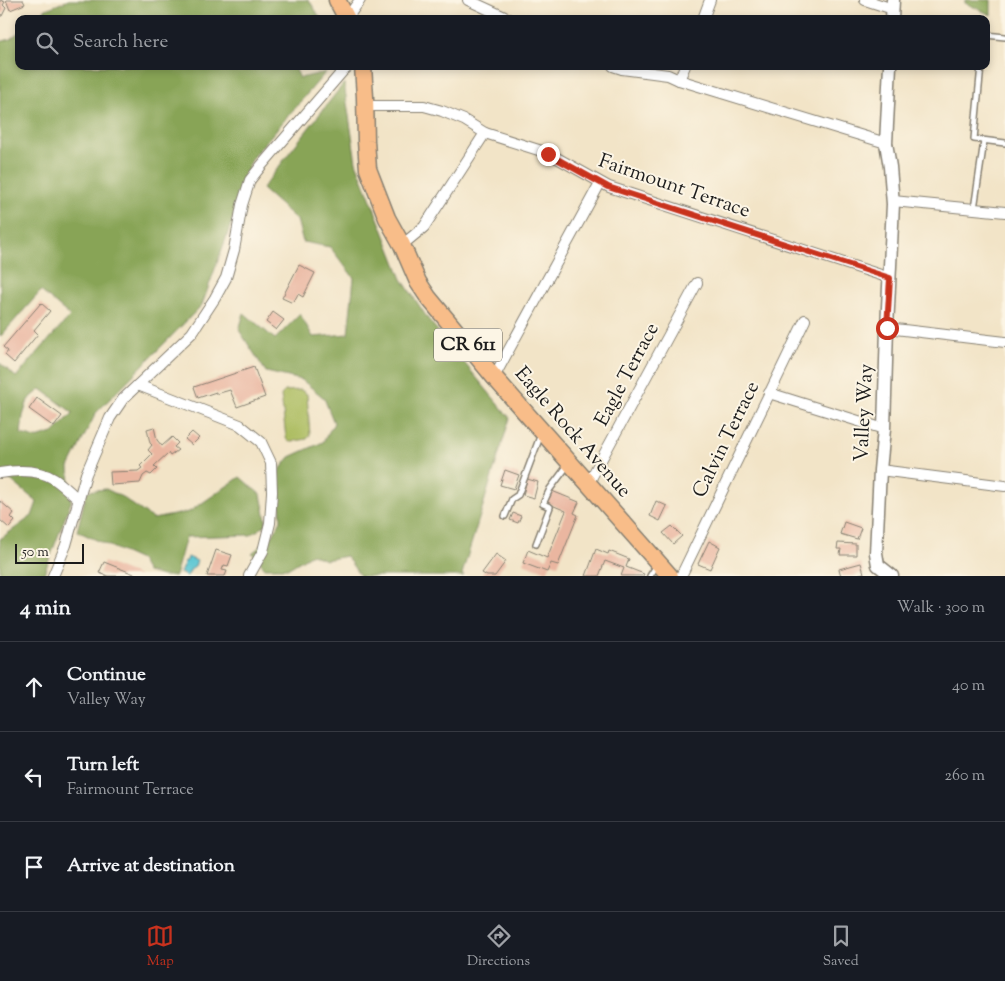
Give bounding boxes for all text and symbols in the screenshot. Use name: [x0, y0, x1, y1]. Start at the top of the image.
search box: [15, 15, 990, 70]
icon: search: [33, 29, 61, 57]
text: Search here: [73, 29, 168, 56]
route end: [537, 143, 560, 166]
street label: Fairmount Terrace: [594, 147, 754, 227]
route start: [876, 317, 899, 340]
street label: Eagle Terrace: [589, 318, 667, 432]
road number: CR 611: [434, 328, 502, 362]
street label: Eagle Rock Avenue: [507, 361, 637, 505]
street label: Valley Way: [848, 363, 882, 463]
street label: Calvin Terrace: [686, 377, 768, 503]
scale bar: [15, 541, 84, 564]
text: 50 m: [22, 543, 49, 563]
text: 4 min: [20, 594, 71, 624]
text: Walk · 300 m: [897, 597, 985, 620]
text: Continue: [67, 662, 146, 689]
icon: ahead: [20, 673, 48, 701]
text: 40 m: [952, 675, 985, 698]
text: Valley Way: [67, 689, 146, 712]
text: Turn left: [67, 752, 139, 779]
icon: left: [20, 763, 48, 791]
text: 260 m: [944, 765, 985, 788]
text: Fairmount Terrace: [67, 779, 194, 802]
icon: arrive: [20, 853, 48, 881]
text: Arrive at destination: [67, 853, 235, 880]
tab: Map: [146, 922, 174, 972]
tab: Directions: [467, 922, 530, 972]
tab: Saved: [823, 922, 859, 972]

